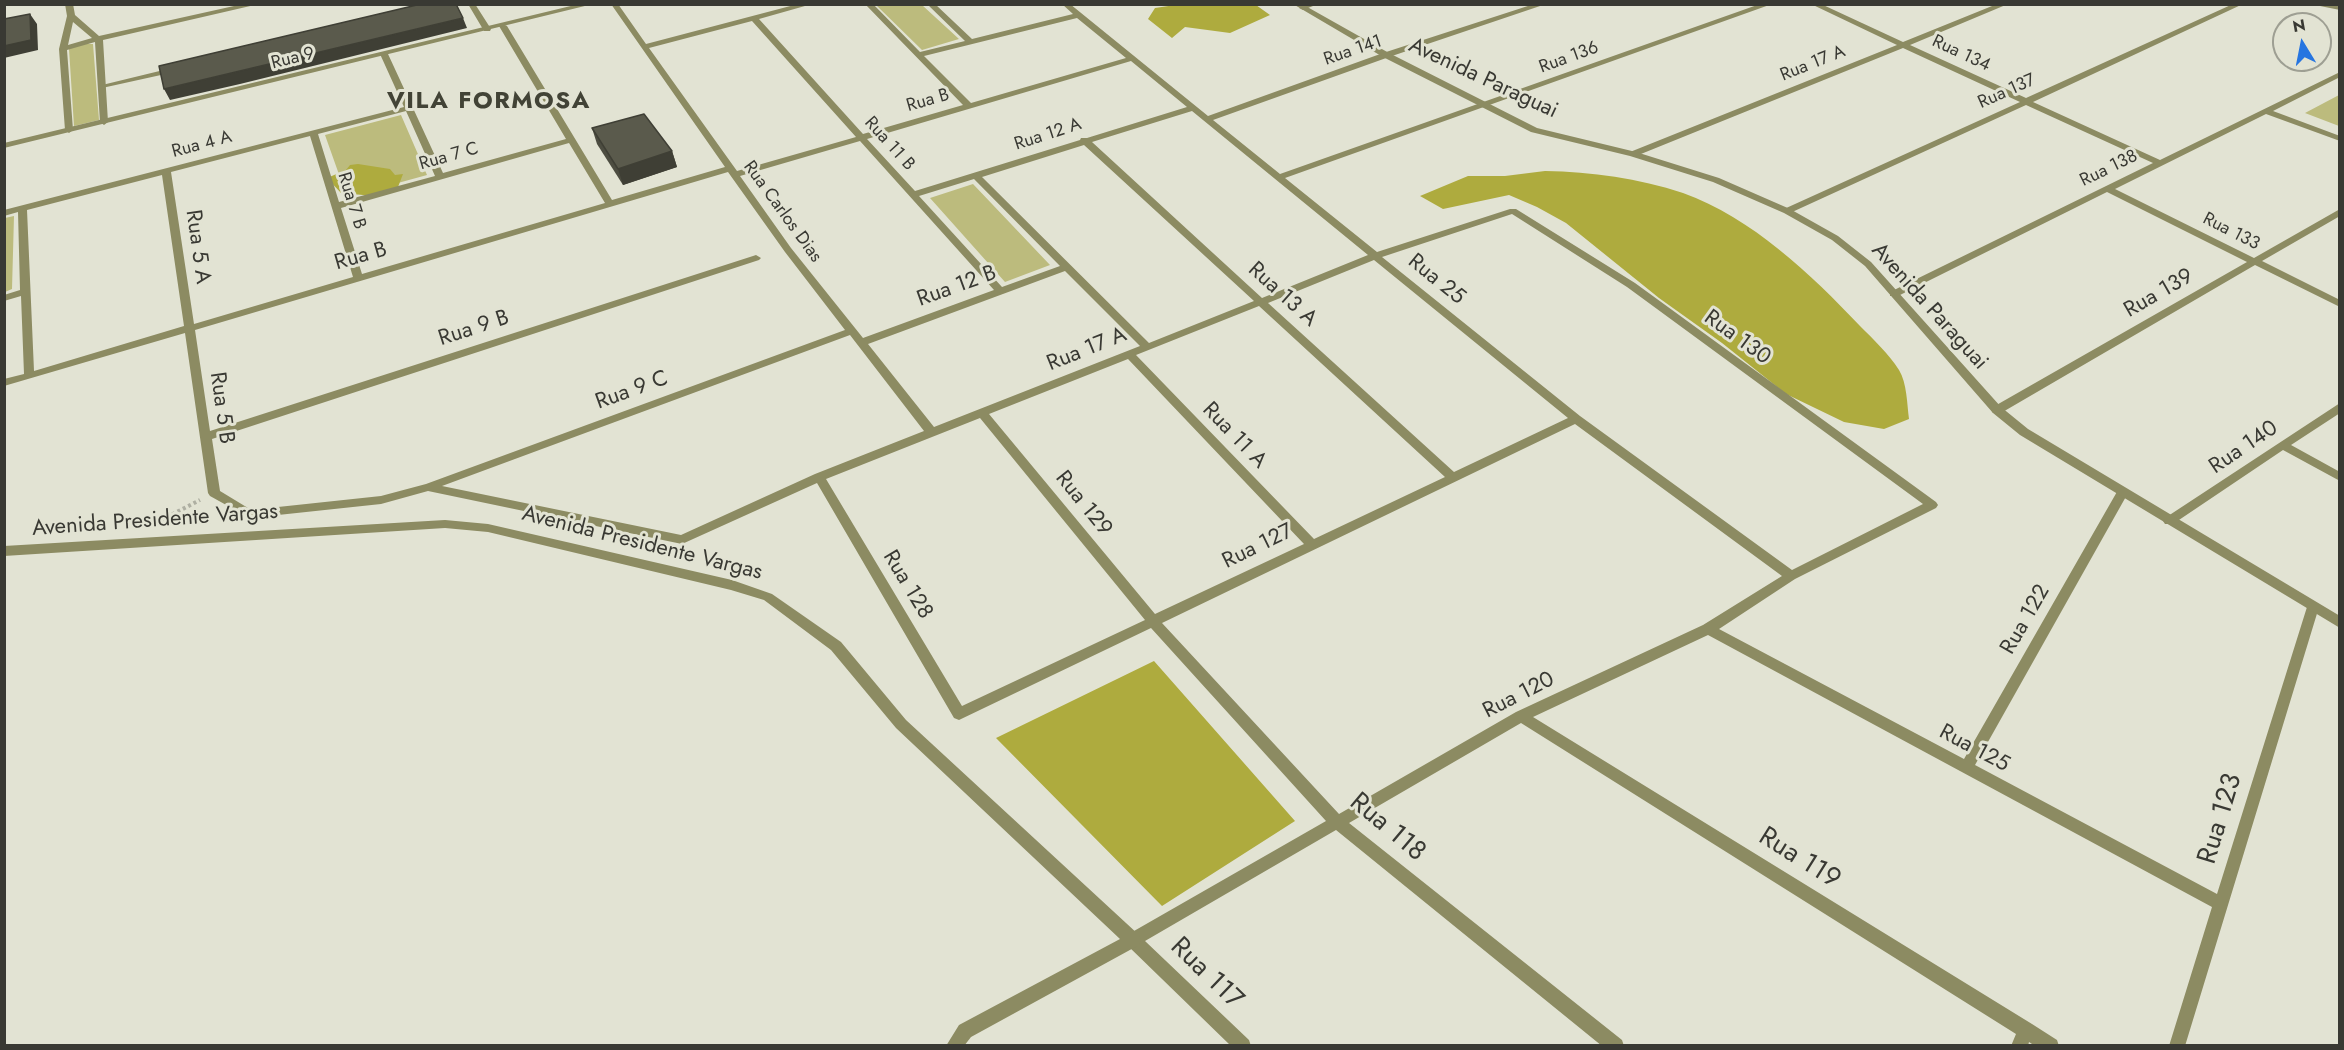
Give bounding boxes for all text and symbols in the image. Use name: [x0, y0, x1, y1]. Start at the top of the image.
north arrow: [2272, 12, 2332, 72]
text: N: [2291, 13, 2307, 38]
street label: Rua 141: [1321, 31, 1385, 71]
street label: Rua 134: [1928, 31, 1994, 77]
street label: Avenida Paraguai: [1404, 33, 1562, 125]
street label: Rua 136: [1536, 37, 1602, 79]
street label: Rua 17 A: [1777, 41, 1849, 87]
street label: Rua 9: [269, 43, 317, 75]
street label: Rua 137: [1975, 70, 2039, 114]
street label: Rua B: [904, 85, 952, 117]
district label: VILA FORMOSA: [387, 88, 591, 116]
street label: Rua 11 B: [859, 113, 919, 175]
street label: Rua 12 A: [1012, 114, 1084, 156]
street label: Rua 4 A: [170, 127, 234, 163]
street label: Rua 7 C: [417, 138, 481, 176]
street label: Rua 138: [2077, 146, 2141, 192]
street label: Rua Carlos Dias: [738, 157, 826, 267]
street label: Rua 7 B: [332, 170, 370, 232]
street label: Rua 5 A: [179, 208, 215, 286]
street label: Rua 133: [2199, 208, 2263, 256]
street label: Rua B: [332, 237, 390, 277]
street label: Avenida Paraguai: [1865, 238, 1993, 376]
street label: Rua 25: [1402, 249, 1470, 311]
street label: Rua 13 A: [1242, 257, 1322, 333]
street label: Rua 12 B: [914, 261, 1000, 313]
street label: Rua 139: [2120, 264, 2198, 324]
street label: Rua 9 B: [435, 305, 513, 353]
street label: Rua 130: [1698, 305, 1776, 371]
street label: Rua 17 A: [1043, 322, 1131, 378]
street label: Rua 9 C: [592, 366, 672, 416]
street label: Rua 5 B: [203, 370, 239, 446]
street label: Rua 11 A: [1196, 397, 1272, 475]
street label: Rua 140: [2205, 416, 2283, 480]
street label: Rua 129: [1049, 466, 1117, 542]
street label: Avenida Presidente Vargas: [31, 499, 279, 543]
street label: Avenida Presidente Vargas: [519, 501, 765, 587]
street label: Rua 127: [1218, 519, 1298, 575]
street label: Rua 128: [876, 546, 938, 624]
street label: Rua 122: [1996, 580, 2056, 660]
street label: Rua 120: [1479, 667, 1559, 725]
street label: Rua 125: [1934, 720, 2014, 778]
street label: Rua 123: [2192, 770, 2250, 868]
street label: Rua 118: [1342, 787, 1432, 869]
street label: Rua 119: [1752, 821, 1846, 897]
street label: Rua 117: [1163, 931, 1249, 1017]

